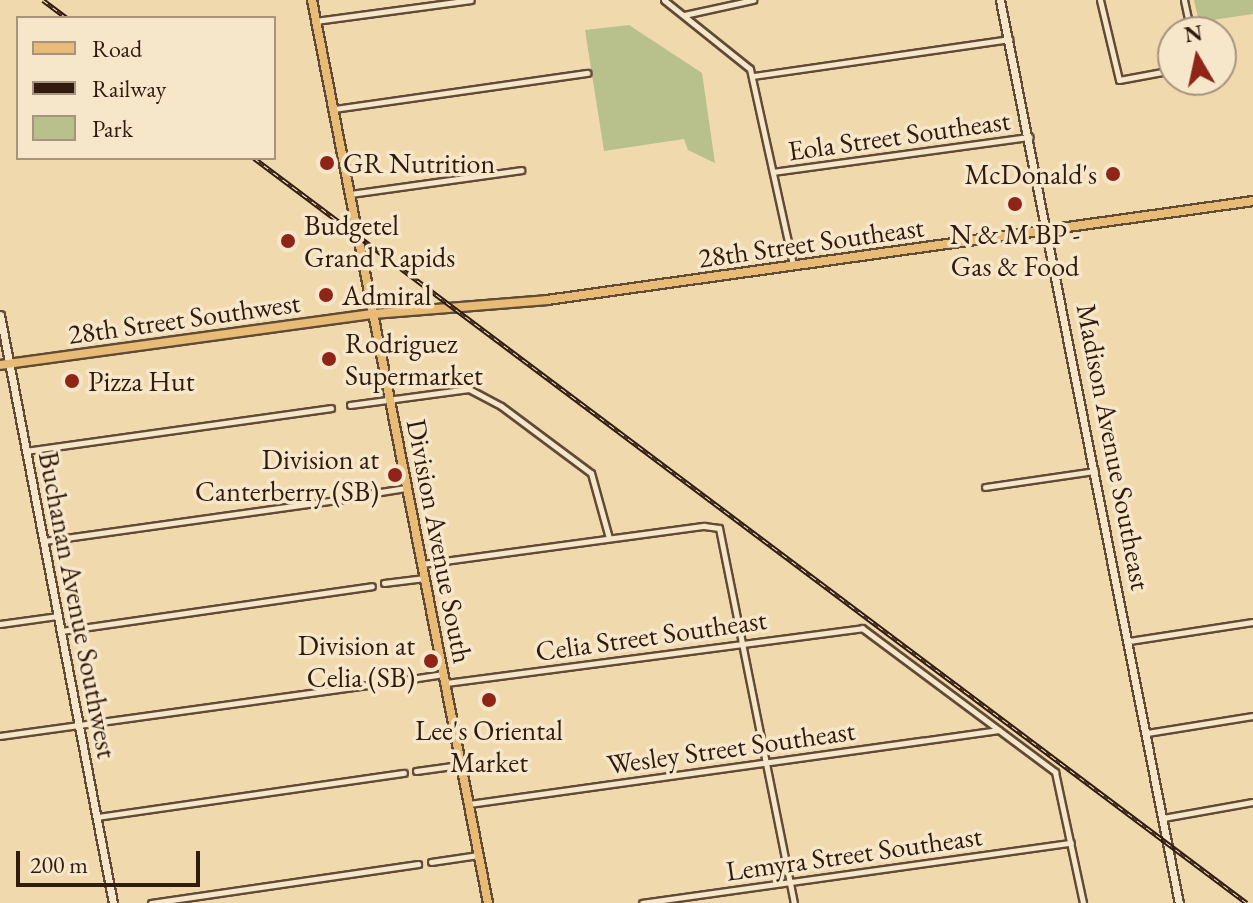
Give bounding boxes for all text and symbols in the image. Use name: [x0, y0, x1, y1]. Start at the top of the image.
legend: [16, 16, 276, 160]
north arrow: [1157, 16, 1237, 96]
text: N: [1182, 18, 1205, 49]
text: Road: [92, 33, 142, 64]
text: Railway: [92, 73, 166, 104]
street label: Eola Street Southeast: [786, 103, 1012, 167]
text: Park: [92, 113, 133, 144]
place label: GR Nutrition: [343, 146, 495, 180]
marker: GR Nutrition: [318, 154, 336, 172]
place label: McDonald's: [964, 157, 1097, 191]
marker: McDonald's: [1104, 165, 1122, 183]
marker: N & M BP - Gas & Food: [1006, 195, 1024, 213]
place label: Budgetel Grand Rapids: [304, 208, 455, 274]
street label: 28th Street Southeast: [696, 210, 926, 274]
place label: N & M BP - Gas & Food: [950, 217, 1080, 283]
marker: Budgetel Grand Rapids: [279, 232, 297, 250]
place label: Admiral: [342, 278, 431, 312]
street label: 28th Street Southwest: [66, 285, 302, 351]
marker: Admiral: [317, 286, 335, 304]
street label: Madison Avenue Southeast: [1070, 301, 1158, 593]
place label: Rodriguez Supermarket: [345, 326, 483, 392]
marker: Rodriguez Supermarket: [320, 350, 338, 368]
place label: Pizza Hut: [88, 364, 194, 398]
marker: Pizza Hut: [63, 372, 81, 390]
street label: Division Avenue South: [400, 416, 480, 666]
place label: Division at Canterberry (SB): [195, 442, 379, 508]
street label: Buchanan Avenue Southwest: [32, 449, 124, 761]
marker: Division at Canterberry (SB): [386, 466, 404, 484]
street label: Celia Street Southeast: [533, 602, 769, 668]
place label: Division at Celia (SB): [298, 628, 415, 694]
marker: Division at Celia (SB): [422, 652, 440, 670]
marker: Lee's Oriental Market: [480, 691, 498, 709]
place label: Lee's Oriental Market: [415, 713, 563, 779]
street label: Wesley Street Southeast: [605, 713, 857, 781]
street label: Lemyra Street Southeast: [724, 818, 984, 888]
scale bar: [20, 835, 204, 885]
text: 200 m: [30, 849, 88, 880]

